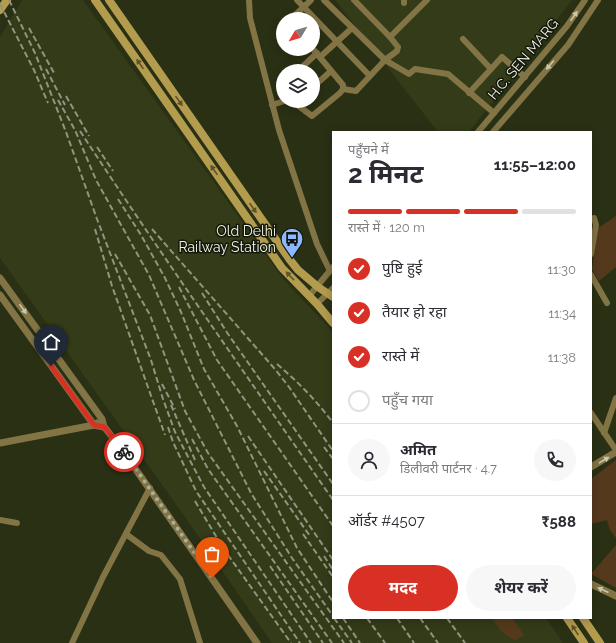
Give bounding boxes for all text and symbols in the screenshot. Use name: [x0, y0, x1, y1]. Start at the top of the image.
one-way arrow: [570, 10, 578, 21]
north arrow: [276, 12, 320, 56]
map controls: [276, 12, 320, 108]
street label: H.C. SEN MARG: [484, 15, 562, 103]
one-way arrow: [136, 59, 144, 69]
one-way arrow: [546, 60, 555, 71]
button: layers: [276, 64, 320, 108]
one-way arrow: [175, 96, 183, 106]
text: पहुँचने में: [348, 142, 389, 157]
text: 11:55–12:00: [494, 156, 576, 174]
text: 2 मिनट: [348, 159, 423, 189]
one-way arrow: [210, 165, 218, 176]
one-way arrow: [249, 202, 257, 213]
text: रास्ते में · 120 m: [348, 220, 425, 235]
place label: Old Delhi Railway Station: [178, 223, 276, 255]
bus stop icon: Old Delhi Railway Station: [279, 226, 305, 259]
icon: check: [348, 258, 370, 280]
text: पुष्टि हुई: [382, 259, 422, 277]
text: 11:30: [548, 262, 576, 277]
one-way arrow: [285, 271, 295, 281]
icon: check: [348, 302, 370, 324]
text: तैयार हो रहा: [382, 303, 447, 321]
one-way arrow: [19, 304, 27, 315]
text: 11:34: [548, 306, 576, 321]
pin: [34, 325, 68, 366]
icon: home: [40, 331, 62, 353]
icon: check: [348, 346, 370, 368]
text: रास्ते में: [382, 347, 419, 365]
text: 11:38: [548, 350, 576, 365]
text: पहुँच गया: [382, 391, 433, 409]
courier: [104, 432, 144, 472]
button: person: [348, 439, 390, 481]
button: phone: [534, 439, 576, 481]
icon: bike: [113, 441, 135, 463]
text: अमित: [400, 441, 436, 459]
one-way arrow: [598, 456, 609, 463]
text: डिलीवरी पार्टनर · 4.7: [400, 461, 497, 476]
text: ऑर्डर #4507: [348, 512, 425, 530]
text: ₹588: [542, 513, 576, 531]
pin: [195, 537, 229, 578]
icon: bag: [201, 543, 223, 565]
button: मदद: [348, 565, 458, 611]
button: शेयर करें: [466, 565, 576, 611]
one-way arrow: [598, 587, 609, 593]
one-way arrow: [571, 625, 579, 636]

